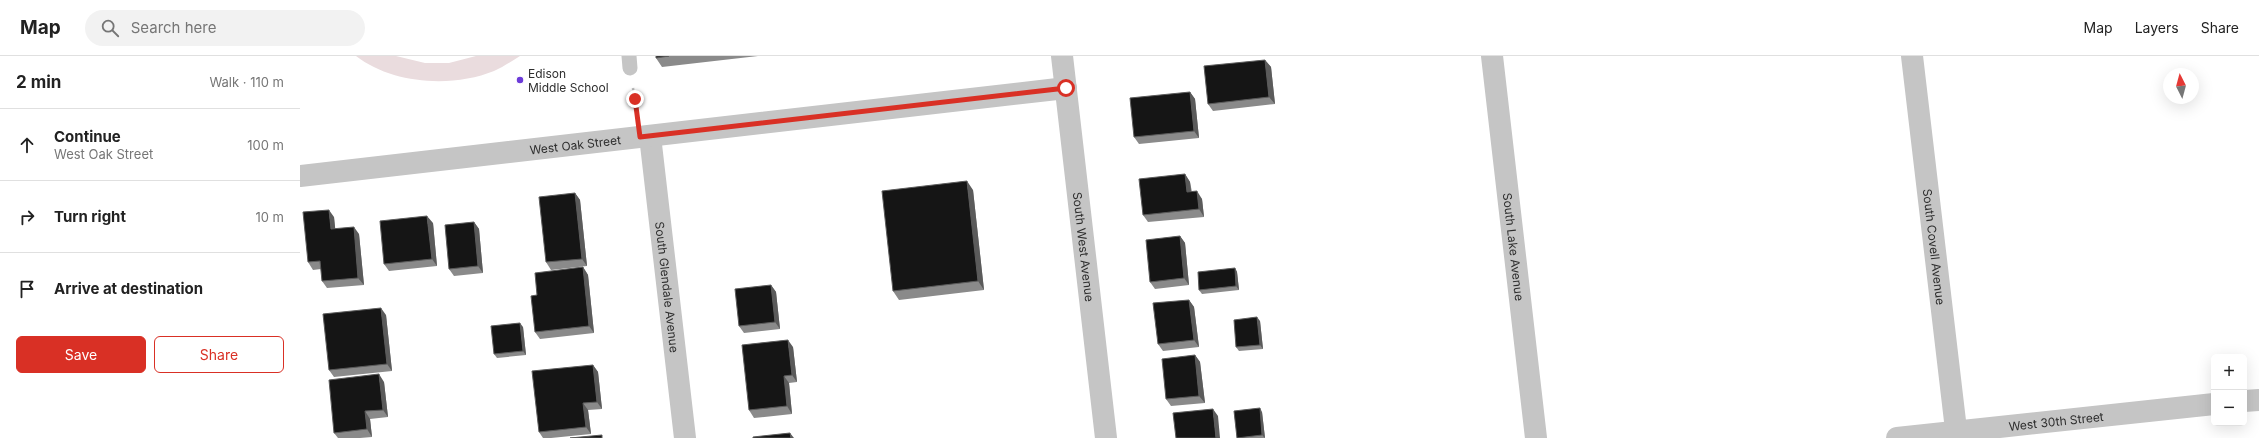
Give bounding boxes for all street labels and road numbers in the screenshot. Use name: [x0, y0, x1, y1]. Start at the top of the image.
street label: West Oak Street: [529, 132, 622, 157]
street label: South Covell Avenue: [1920, 188, 1949, 306]
street label: South West Avenue: [1070, 191, 1098, 302]
street label: South Lake Avenue: [1500, 192, 1528, 302]
street label: South Glendale Avenue: [652, 221, 683, 353]
street label: West 30th Street: [2008, 408, 2104, 433]

